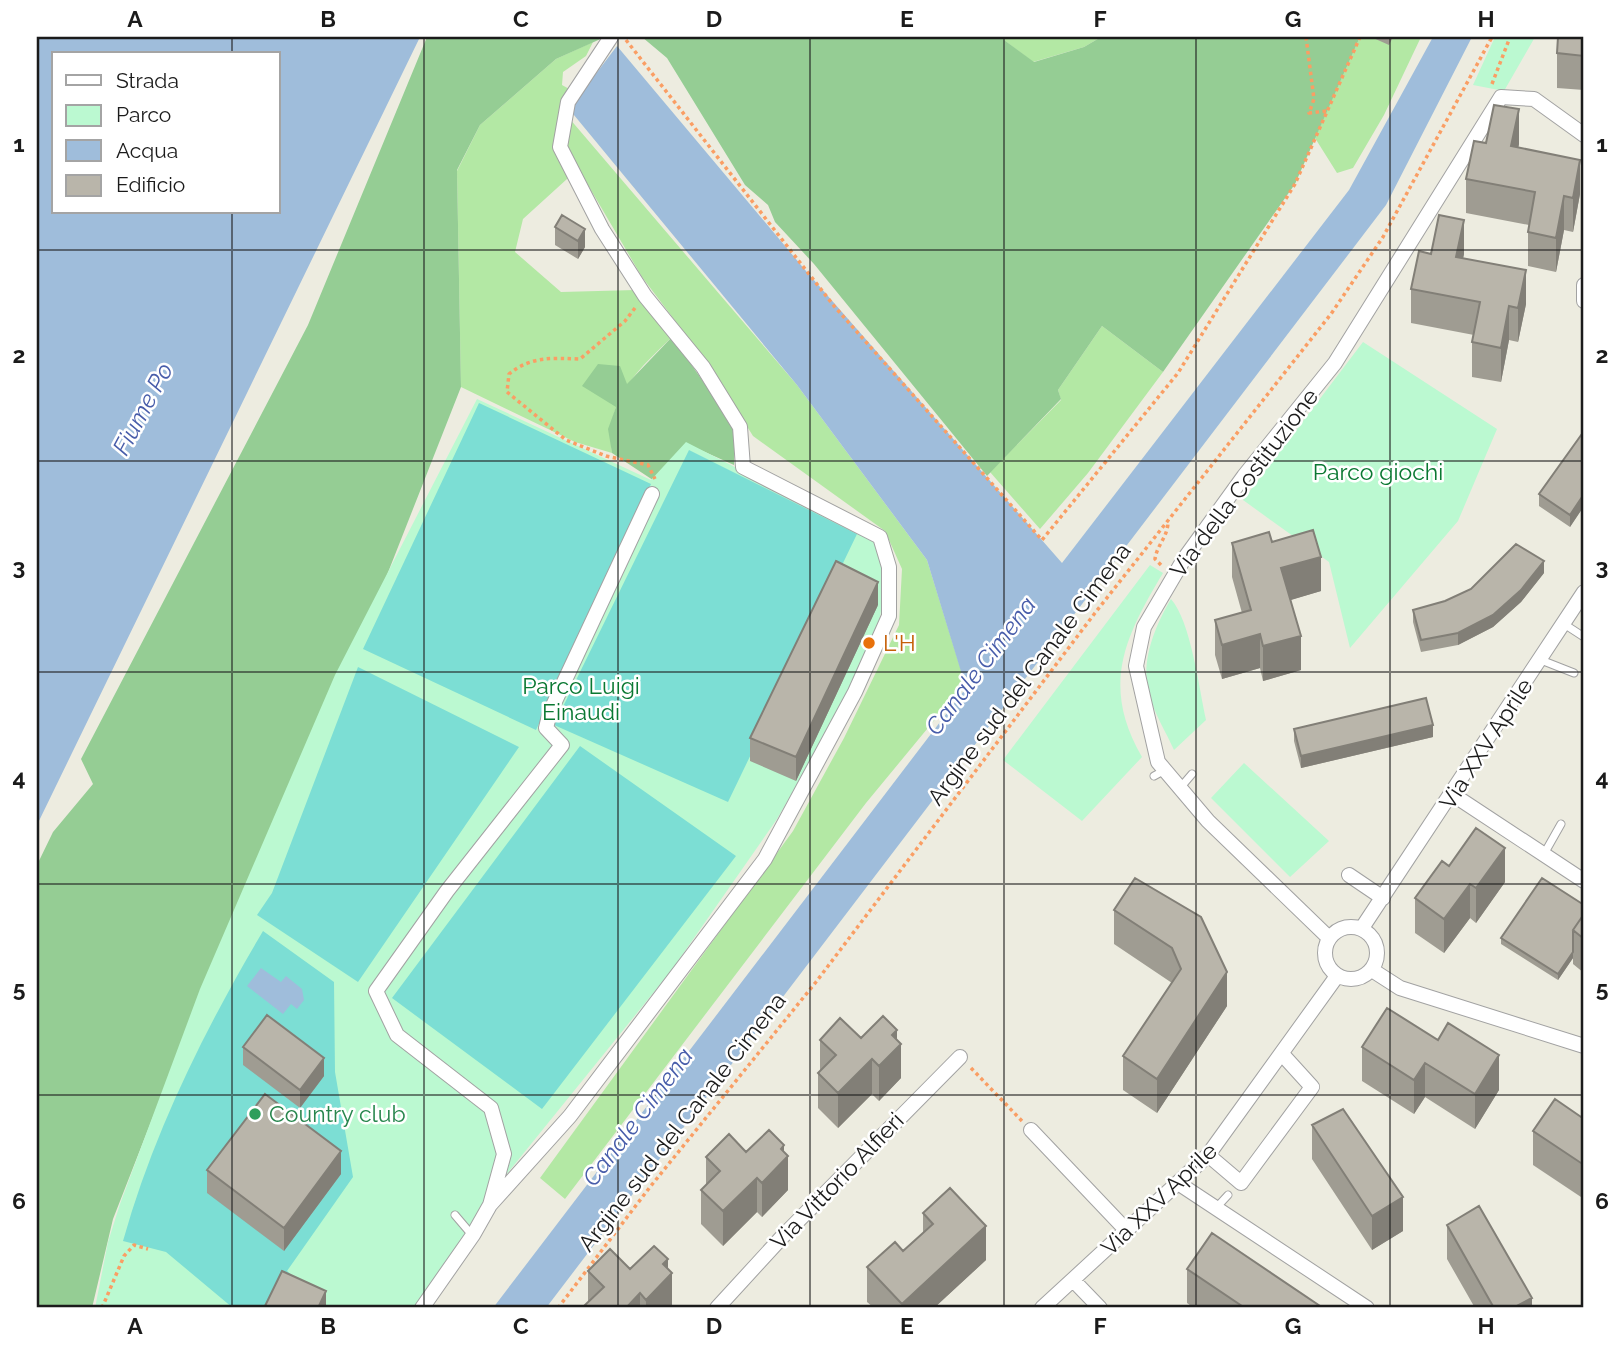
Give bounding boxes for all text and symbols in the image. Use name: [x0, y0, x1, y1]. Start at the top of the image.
text: A: [127, 5, 143, 32]
text: B: [320, 5, 336, 32]
text: C: [513, 5, 529, 32]
text: D: [706, 5, 722, 32]
text: E: [900, 5, 914, 32]
text: F: [1093, 5, 1107, 32]
text: G: [1285, 5, 1301, 32]
text: H: [1477, 5, 1495, 32]
legend: [52, 52, 280, 214]
text: Strada: [116, 68, 179, 93]
text: Parco: [116, 102, 171, 127]
text: 1: [13, 130, 25, 157]
text: 1: [1596, 130, 1608, 157]
text: Acqua: [116, 138, 178, 163]
text: Edificio: [116, 172, 185, 197]
text: 2: [13, 341, 25, 368]
text: 2: [1596, 341, 1608, 368]
water label: Fiume Po: [106, 358, 179, 460]
street label: Via della Costituzione: [1164, 383, 1323, 582]
park label: Parco giochi: [1313, 458, 1443, 485]
street label: Argine sud del Canale Cimena: [921, 537, 1136, 810]
text: 3: [13, 553, 25, 580]
text: 3: [1596, 553, 1608, 580]
water label: Canale Cimena: [919, 591, 1042, 740]
place label: L'H: [883, 629, 916, 656]
marker: L'H: [861, 635, 877, 651]
park label: Parco Luigi Einaudi: [522, 672, 640, 725]
street label: Via XXV Aprile: [1433, 673, 1538, 814]
text: 4: [12, 764, 26, 791]
text: 4: [1595, 764, 1609, 791]
text: 5: [13, 975, 26, 1002]
text: 5: [1596, 975, 1609, 1002]
street label: Argine sud del Canale Cimena: [572, 987, 791, 1256]
water label: Canale Cimena: [576, 1042, 699, 1191]
place label: Country club: [269, 1100, 406, 1127]
marker: Country club: [247, 1106, 263, 1122]
street label: Via Vittorio Alfieri: [765, 1107, 909, 1255]
street label: Via XXV Aprile: [1095, 1137, 1222, 1261]
text: 6: [12, 1187, 26, 1214]
text: 6: [1595, 1187, 1609, 1214]
text: A: [127, 1312, 143, 1339]
text: B: [320, 1312, 336, 1339]
text: C: [513, 1312, 529, 1339]
text: D: [706, 1312, 722, 1339]
text: E: [900, 1312, 914, 1339]
text: F: [1093, 1312, 1107, 1339]
text: G: [1285, 1312, 1301, 1339]
text: H: [1477, 1312, 1495, 1339]

